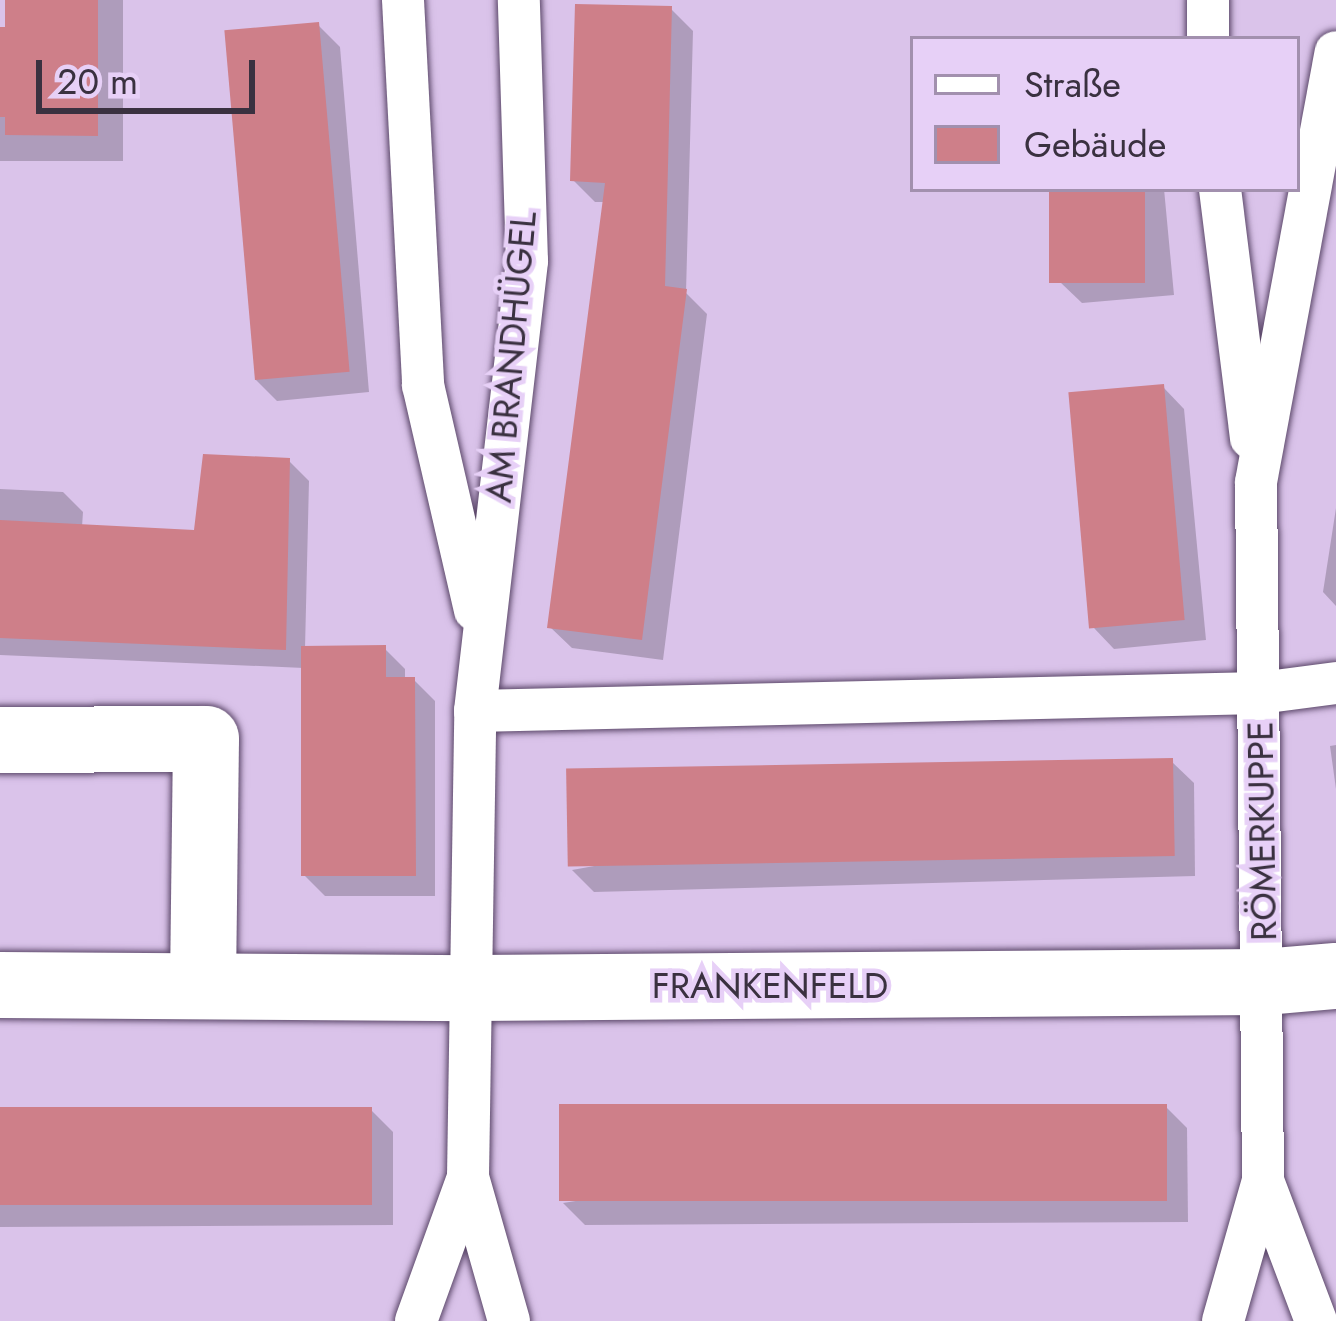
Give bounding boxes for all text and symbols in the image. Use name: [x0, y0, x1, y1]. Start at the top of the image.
scale bar: [42, 36, 261, 110]
legend: [910, 36, 1300, 192]
text: 20 m: [57, 55, 138, 107]
text: Straße: [1024, 58, 1121, 110]
text: Gebäude: [1024, 118, 1166, 170]
street label: AM BRANDHÜGEL: [477, 210, 545, 504]
street label: RÖMERKUPPE: [1238, 721, 1286, 941]
street label: FRANKENFELD: [652, 964, 888, 1008]

